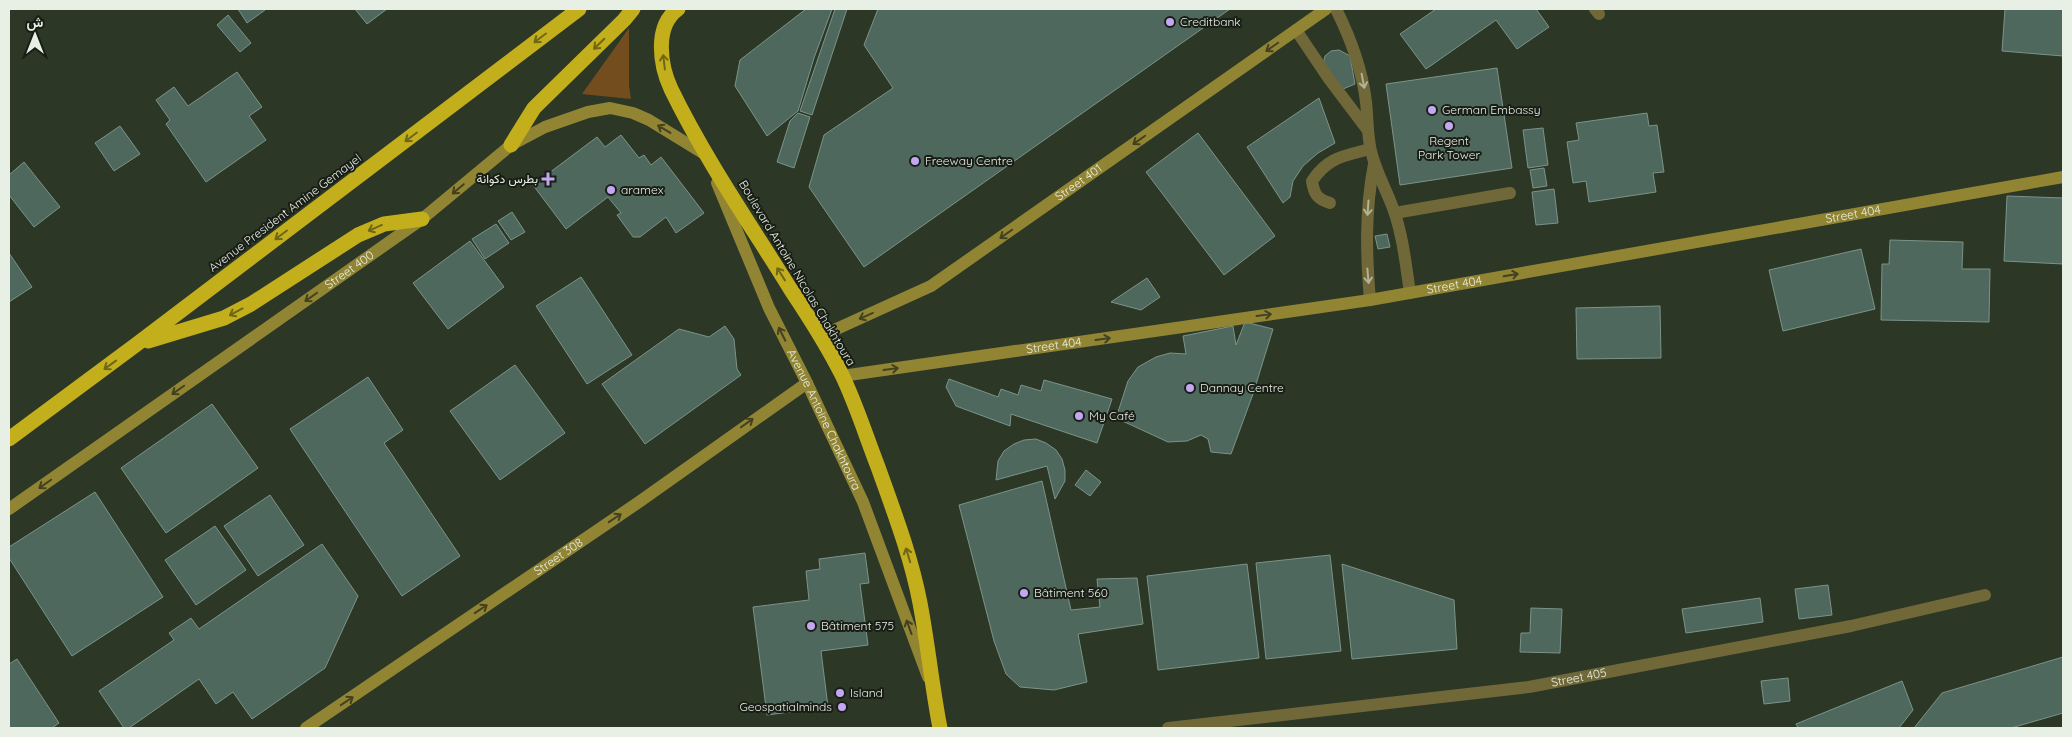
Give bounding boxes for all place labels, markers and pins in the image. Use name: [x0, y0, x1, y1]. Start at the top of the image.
place label: Creditbank: [1180, 14, 1241, 29]
marker: Creditbank: [1164, 16, 1176, 28]
place label: German Embassy: [1442, 102, 1541, 117]
marker: German Embassy: [1426, 104, 1438, 116]
marker: Regent Park Tower: [1443, 120, 1455, 132]
place label: Regent Park Tower: [1418, 133, 1480, 162]
place label: Freeway Centre: [925, 153, 1013, 168]
marker: Freeway Centre: [909, 155, 921, 167]
place label: بطرس دكوانة: [477, 171, 538, 187]
marker: بطرس دكوانة: [542, 173, 554, 185]
place label: aramex: [621, 182, 664, 197]
marker: aramex: [605, 184, 617, 196]
place label: Dannay Centre: [1200, 380, 1284, 395]
marker: Dannay Centre: [1184, 382, 1196, 394]
place label: My Café: [1089, 408, 1135, 423]
marker: My Café: [1073, 410, 1085, 422]
place label: Bâtiment 560: [1034, 585, 1108, 600]
marker: Bâtiment 560: [1018, 587, 1030, 599]
place label: Bâtiment 575: [821, 618, 894, 633]
marker: Bâtiment 575: [805, 620, 817, 632]
place label: Island: [850, 685, 883, 700]
marker: Island: [834, 687, 846, 699]
place label: Geospatialminds: [739, 699, 832, 714]
marker: Geospatialminds: [836, 701, 848, 713]

